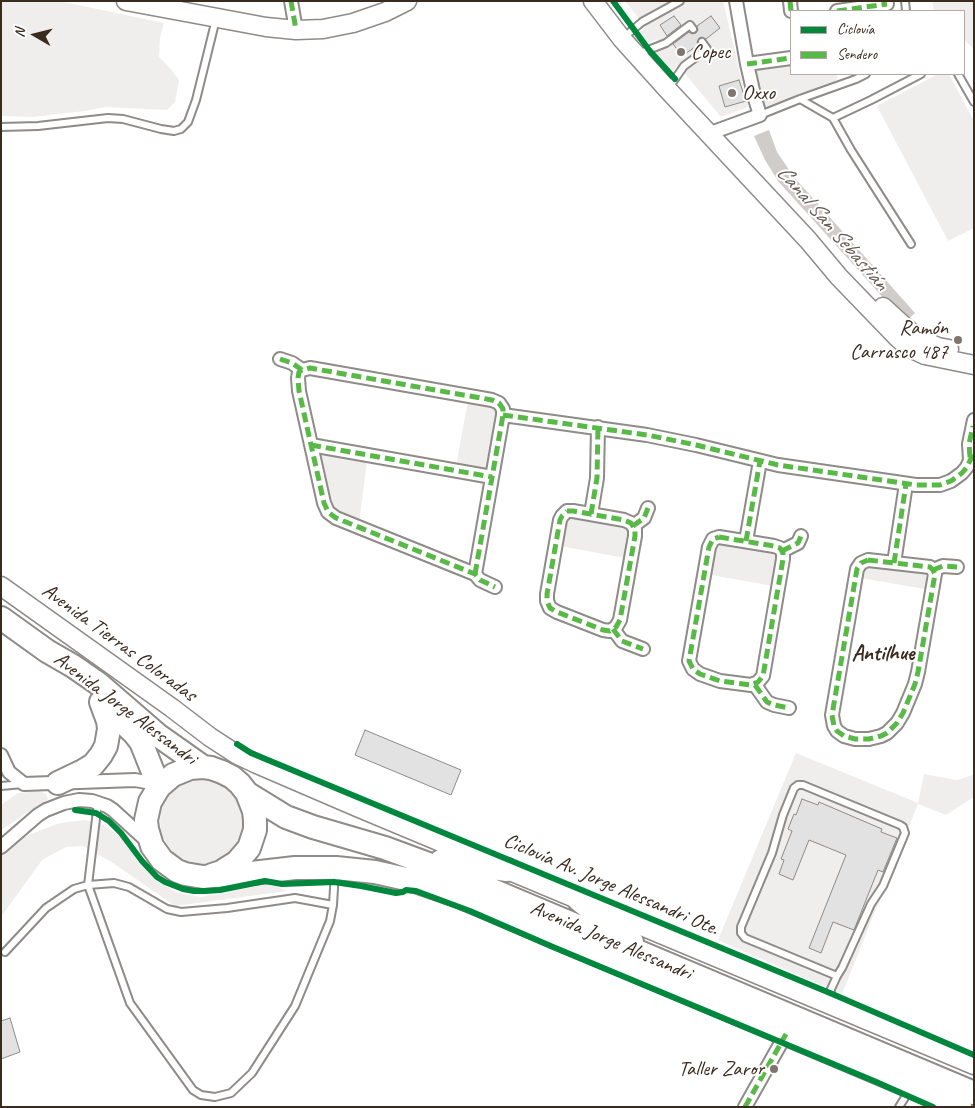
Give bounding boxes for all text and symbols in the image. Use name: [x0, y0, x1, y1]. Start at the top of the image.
north arrow: [10, 10, 60, 60]
legend: [790, 10, 965, 75]
text: Ciclovía: [837, 20, 874, 39]
text: N: [11, 27, 29, 38]
place label: Copec: [691, 39, 730, 65]
text: Sendero: [837, 45, 877, 64]
marker: Copec: [675, 46, 687, 58]
place label: Oxxo: [742, 80, 775, 106]
marker: Oxxo: [726, 87, 738, 99]
water label: Canal San Sebastián: [770, 160, 894, 296]
place label: Ramón Carrasco 487: [850, 315, 948, 365]
marker: Ramón Carrasco 487: [952, 334, 964, 346]
street label: Avenida Tierras Coloradas: [37, 578, 201, 708]
district label: Antilhue: [852, 641, 914, 667]
street label: Avenida Jorge Alessandri: [48, 647, 202, 771]
street label: Ciclovía Av. Jorge Alessandri Ote.: [500, 828, 722, 942]
street label: Avenida Jorge Alessandri: [526, 896, 696, 986]
place label: Taller Zaror: [678, 1056, 764, 1082]
marker: Taller Zaror: [768, 1063, 780, 1075]

